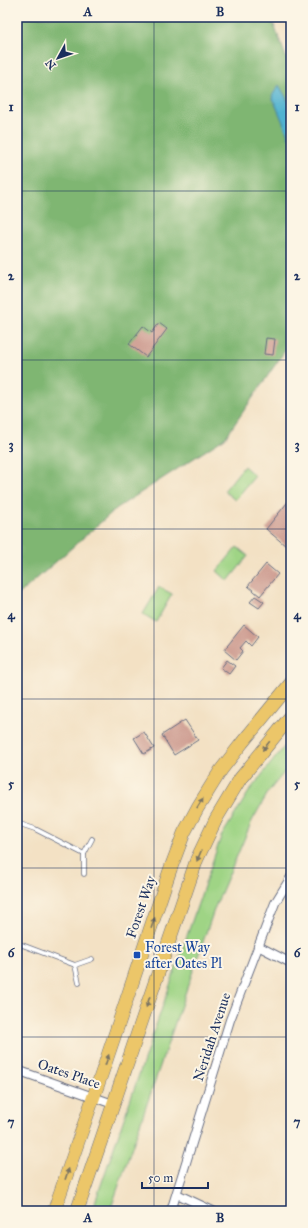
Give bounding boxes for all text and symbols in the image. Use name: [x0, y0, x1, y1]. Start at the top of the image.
text: A: [83, 4, 93, 20]
text: B: [216, 4, 225, 20]
north arrow: [38, 38, 78, 78]
text: N: [42, 56, 59, 72]
text: 1: [8, 99, 14, 115]
text: 1: [294, 99, 300, 115]
text: 2: [8, 268, 15, 284]
text: 2: [294, 268, 301, 284]
text: 3: [8, 437, 14, 453]
text: 3: [294, 437, 300, 453]
text: 4: [7, 607, 15, 623]
text: 4: [293, 607, 301, 623]
one-way arrow: [262, 741, 271, 751]
text: 5: [8, 776, 15, 792]
text: 5: [294, 776, 301, 792]
one-way arrow: [197, 797, 204, 809]
one-way arrow: [195, 851, 201, 863]
street label: Forest Way: [122, 873, 160, 940]
one-way arrow: [150, 917, 156, 929]
place label: Forest Way after Oates Pl: [145, 939, 222, 972]
text: 6: [8, 945, 16, 961]
text: 6: [294, 945, 302, 961]
marker: Forest Way after Oates Pl: [132, 950, 142, 960]
street label: Neridah Avenue: [190, 990, 234, 1084]
one-way arrow: [145, 996, 151, 1008]
one-way arrow: [104, 1053, 110, 1065]
street label: Oates Place: [36, 1055, 103, 1093]
text: 7: [8, 1114, 15, 1130]
text: 7: [294, 1114, 301, 1130]
scale bar: [142, 1164, 208, 1190]
one-way arrow: [64, 1168, 70, 1180]
text: 50 m: [148, 1171, 173, 1185]
text: A: [83, 1210, 93, 1226]
text: B: [216, 1210, 225, 1226]

